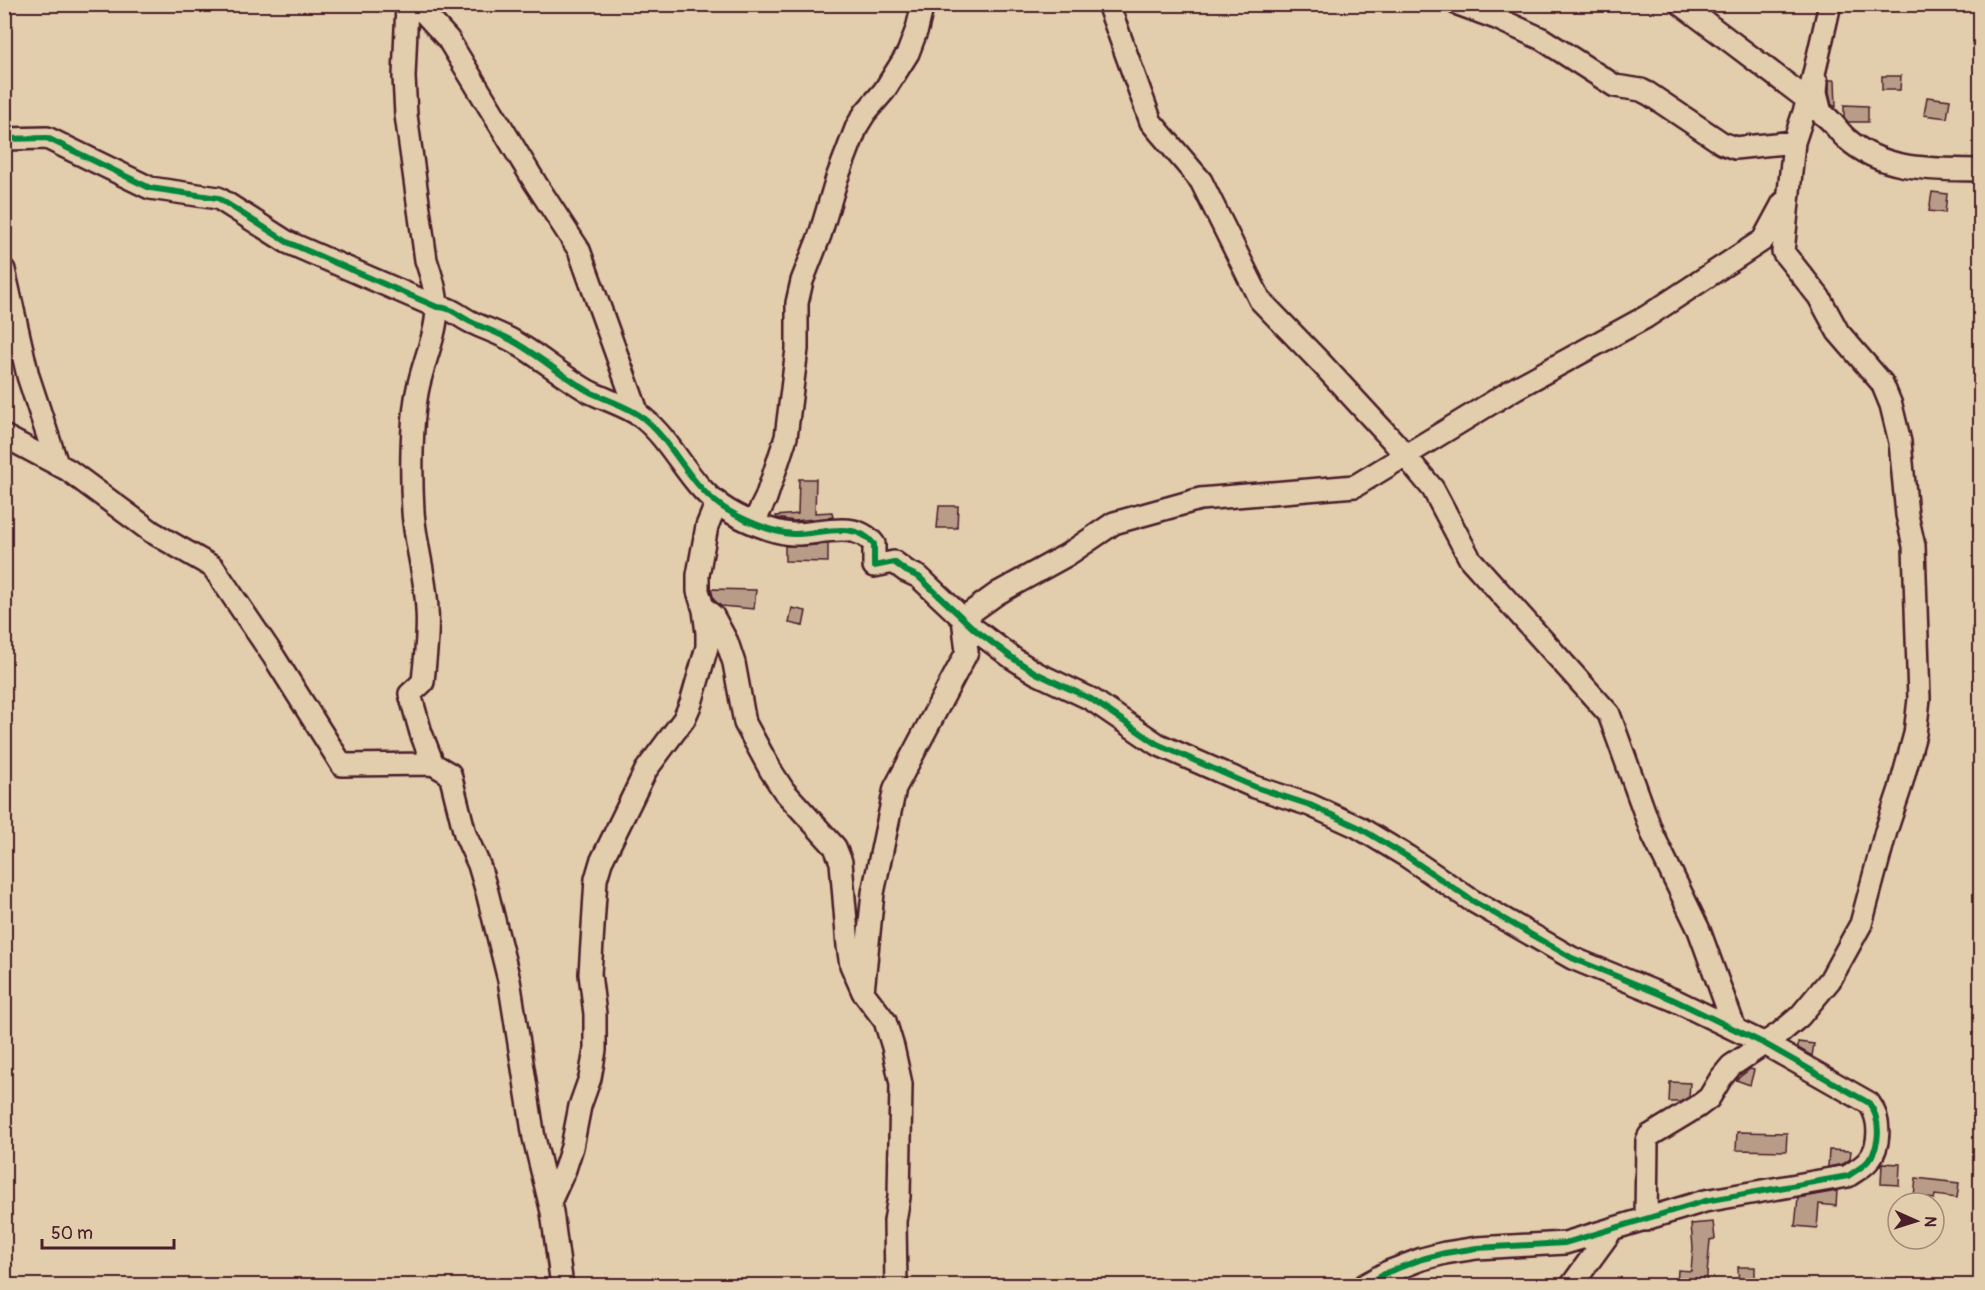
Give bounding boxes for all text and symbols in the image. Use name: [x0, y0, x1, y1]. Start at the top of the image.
north arrow: [1886, 1191, 1946, 1251]
scale bar: [42, 1212, 174, 1250]
text: N: [1920, 1216, 1940, 1228]
text: 50 m: [51, 1222, 93, 1245]

